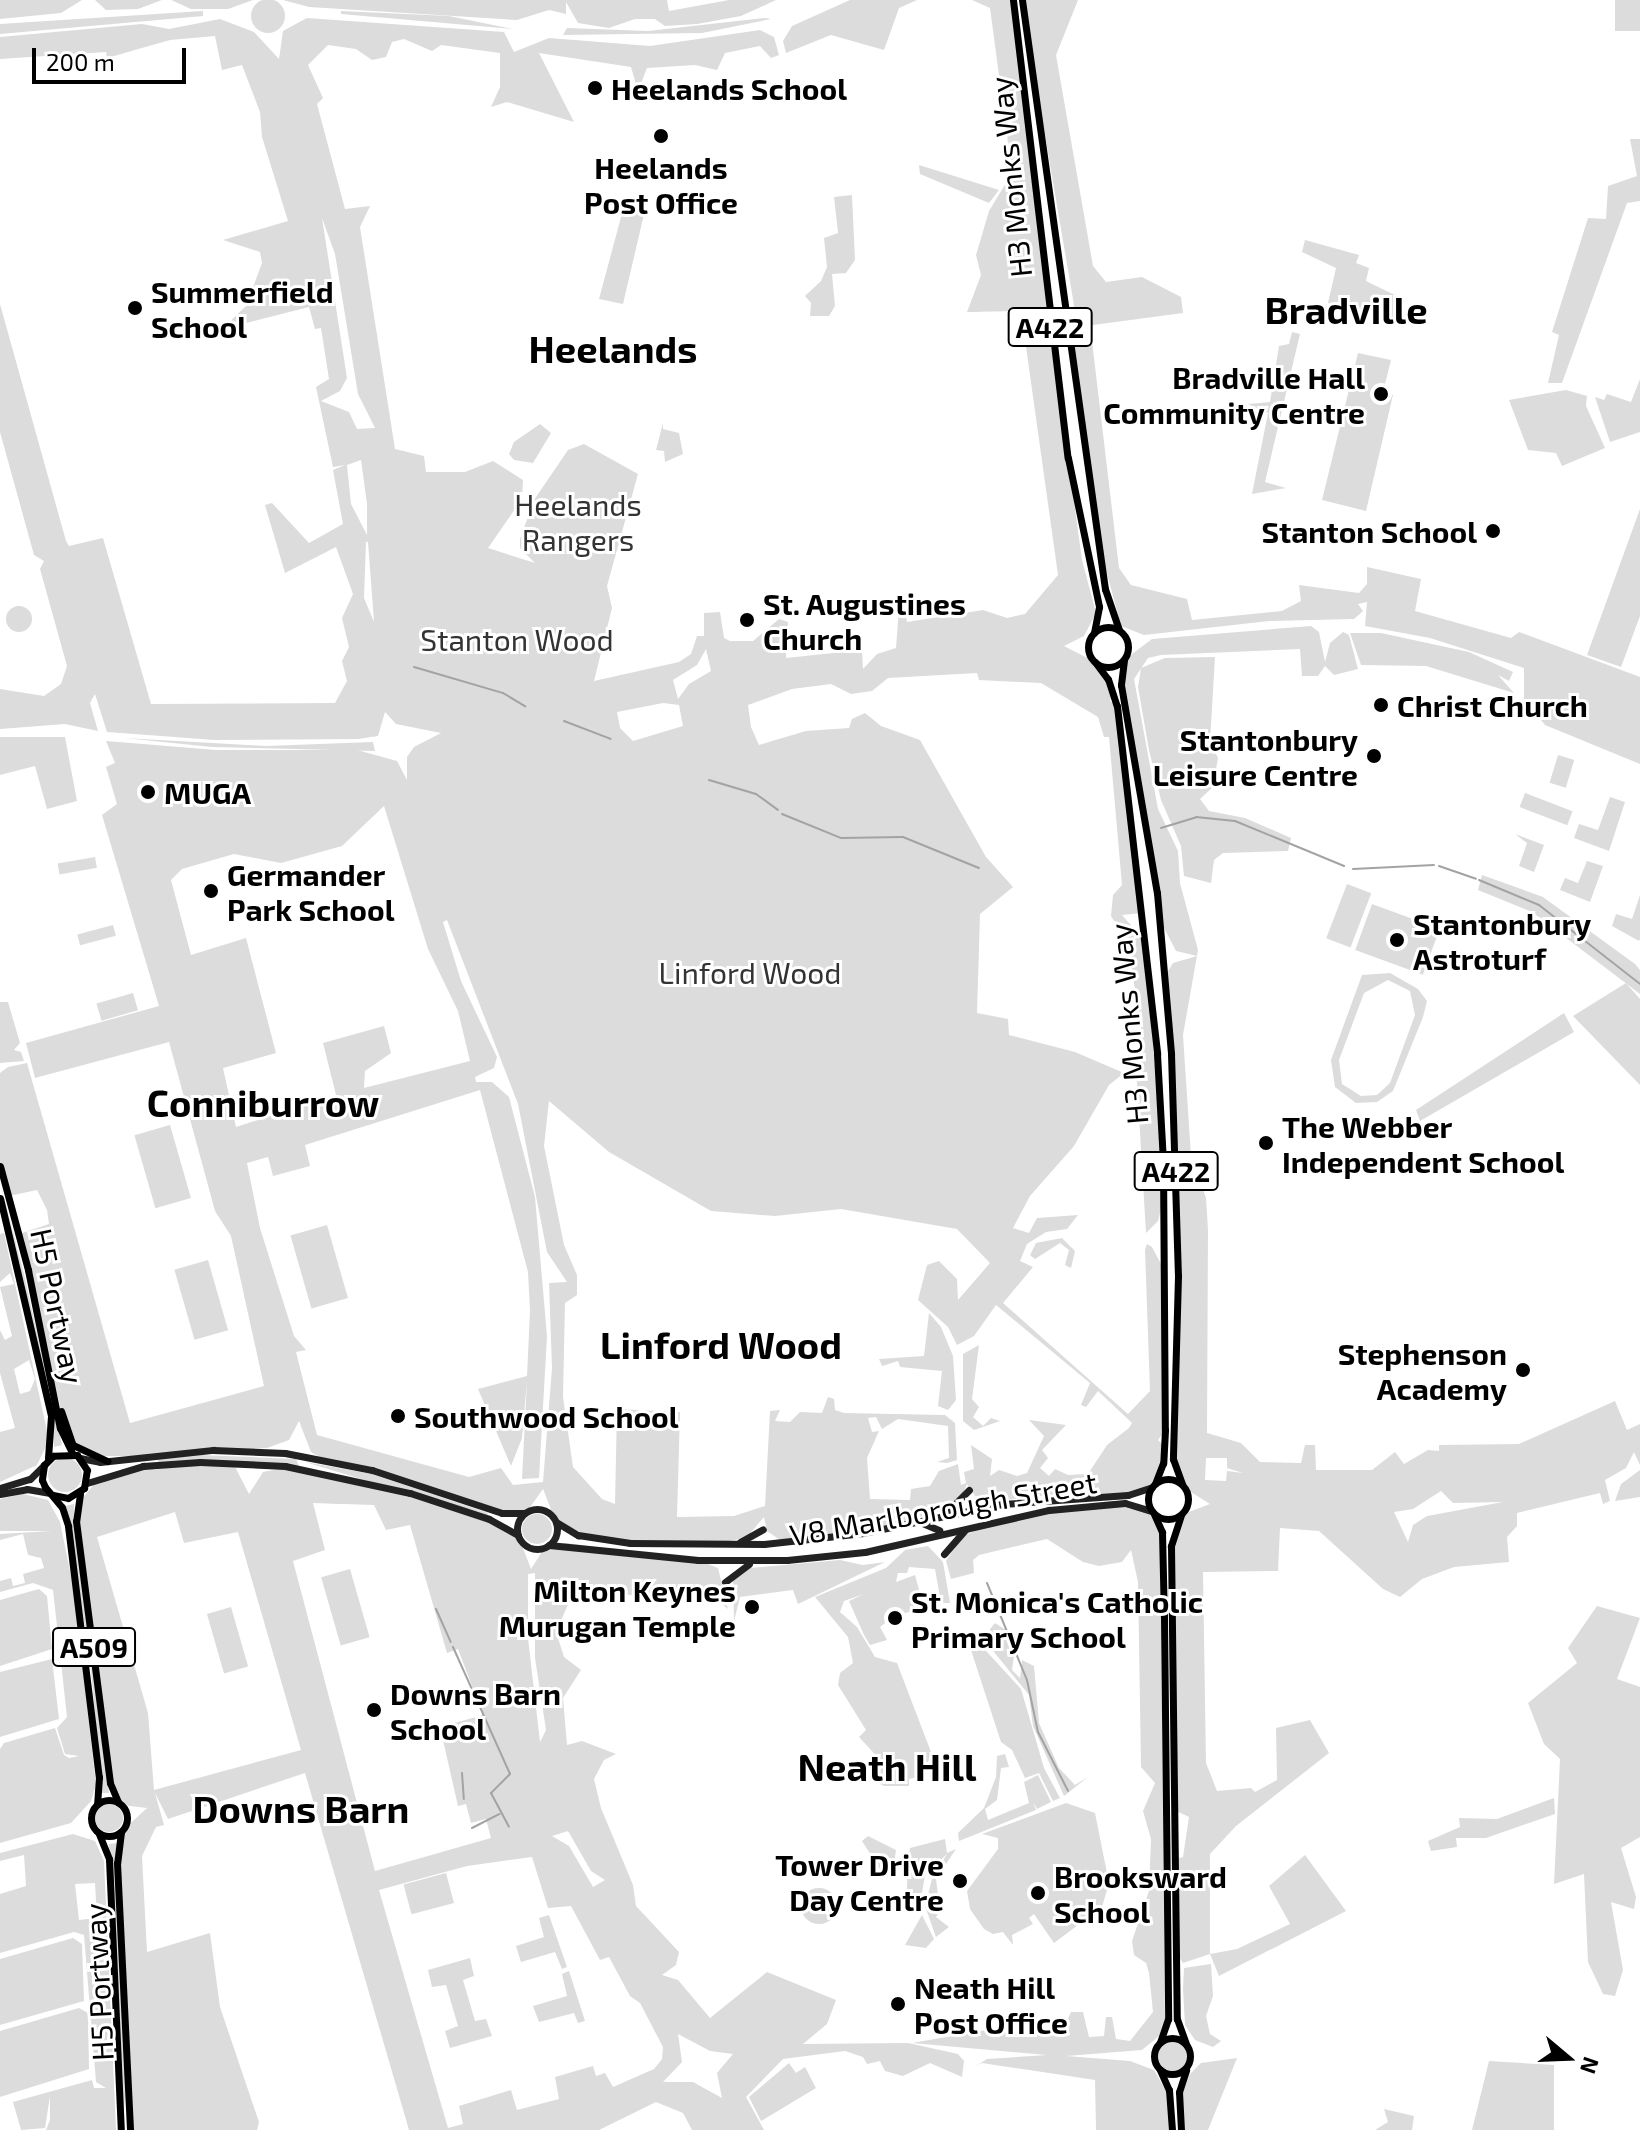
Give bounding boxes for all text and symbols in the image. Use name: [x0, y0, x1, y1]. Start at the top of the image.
scale bar: [36, 32, 190, 82]
text: 200 m: [46, 47, 115, 76]
place label: Heelands School: [611, 70, 847, 106]
street label: H3 Monks Way: [982, 75, 1038, 279]
marker: Heelands School: [586, 79, 604, 97]
marker: Heelands Post Office: [652, 127, 670, 145]
place label: Heelands Post Office: [584, 149, 738, 220]
place label: Summerfield School: [151, 273, 334, 344]
district label: Bradville: [1264, 287, 1428, 333]
marker: Summerfield School: [126, 299, 144, 317]
road number: A422: [1006, 303, 1094, 351]
district label: Heelands: [529, 326, 697, 372]
place label: Bradville Hall Community Centre: [1103, 359, 1365, 430]
marker: Bradville Hall Community Centre: [1372, 385, 1390, 403]
park label: Heelands Rangers: [514, 486, 642, 556]
place label: Stanton School: [1261, 513, 1477, 549]
marker: Stanton School: [1484, 522, 1502, 540]
place label: St. Augustines Church: [763, 585, 967, 656]
marker: St. Augustines Church: [738, 611, 756, 629]
park label: Stanton Wood: [420, 621, 614, 657]
place label: Christ Church: [1397, 687, 1588, 723]
marker: Christ Church: [1372, 696, 1390, 714]
place label: Stantonbury Leisure Centre: [1153, 721, 1358, 792]
marker: Stantonbury Leisure Centre: [1365, 747, 1383, 765]
place label: MUGA: [164, 774, 251, 810]
marker: MUGA: [139, 783, 157, 801]
place label: Germander Park School: [227, 856, 395, 926]
marker: Germander Park School: [202, 882, 220, 900]
place label: Stantonbury Astroturf: [1413, 905, 1591, 976]
street label: H3 Monks Way: [1101, 922, 1155, 1126]
marker: Stantonbury Astroturf: [1388, 931, 1406, 949]
park label: Linford Wood: [658, 954, 842, 990]
district label: Conniburrow: [147, 1080, 379, 1126]
place label: The Webber Independent School: [1282, 1108, 1564, 1178]
marker: The Webber Independent School: [1257, 1134, 1275, 1152]
road number: A422: [1132, 1147, 1220, 1195]
street label: H5 Portway: [24, 1225, 92, 1387]
district label: Linford Wood: [600, 1322, 842, 1368]
place label: Stephenson Academy: [1338, 1335, 1507, 1406]
marker: Stephenson Academy: [1514, 1361, 1532, 1379]
place label: Southwood School: [414, 1398, 679, 1434]
marker: Southwood School: [389, 1407, 407, 1425]
street label: V8 Marlborough Street: [787, 1463, 1099, 1553]
place label: Milton Keynes Murugan Temple: [498, 1572, 736, 1642]
place label: St. Monica's Catholic Primary School: [911, 1583, 1203, 1654]
marker: Milton Keynes Murugan Temple: [743, 1598, 761, 1616]
marker: St. Monica's Catholic Primary School: [886, 1609, 904, 1627]
road number: A509: [52, 1623, 136, 1671]
place label: Downs Barn School: [390, 1675, 561, 1746]
marker: Downs Barn School: [365, 1701, 383, 1719]
district label: Neath Hill: [798, 1744, 976, 1790]
district label: Downs Barn: [193, 1786, 409, 1832]
place label: Tower Drive Day Centre: [775, 1846, 944, 1916]
place label: Brooksward School: [1054, 1858, 1227, 1928]
marker: Tower Drive Day Centre: [951, 1872, 969, 1890]
marker: Brooksward School: [1029, 1884, 1047, 1902]
street label: H5 Portway: [76, 1902, 120, 2062]
place label: Neath Hill Post Office: [914, 1969, 1068, 2040]
marker: Neath Hill Post Office: [889, 1995, 907, 2013]
north arrow: [1528, 2018, 1608, 2098]
text: N: [1576, 2054, 1606, 2078]

